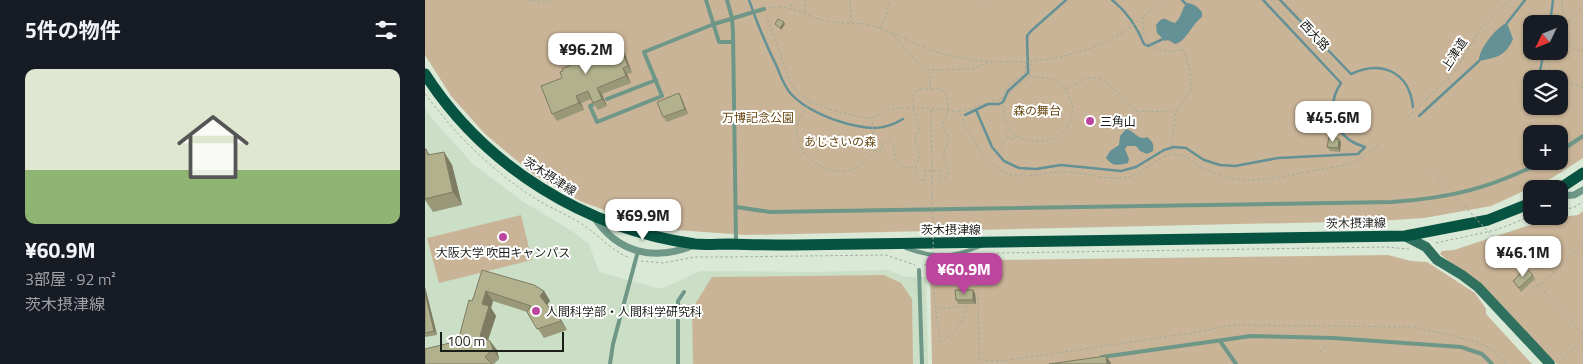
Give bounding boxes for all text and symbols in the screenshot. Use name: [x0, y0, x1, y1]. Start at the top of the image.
text: 5件の物件: [25, 14, 121, 46]
street label: 西大路: [1296, 15, 1334, 55]
north arrow: [1523, 15, 1567, 60]
map controls: [1523, 15, 1568, 225]
icon: filters: [372, 16, 400, 44]
pin: ¥96.2M: [545, 32, 627, 75]
street label: 上津道: [1436, 34, 1472, 74]
text: ¥96.2M: [559, 37, 613, 61]
button: layers: [1523, 70, 1568, 115]
pin: ¥45.6M: [1292, 100, 1374, 143]
park label: 森の舞台: [1013, 101, 1061, 120]
icon: home: [168, 102, 258, 192]
text: ¥45.6M: [1306, 105, 1360, 129]
park label: 万博記念公園: [722, 108, 794, 127]
place label: 三角山: [1100, 112, 1136, 131]
marker: 三角山: [1084, 115, 1096, 127]
button: +: [1523, 125, 1568, 170]
park label: あじさいの森: [804, 132, 876, 151]
street label: 茨木摂津線: [520, 152, 580, 200]
button: −: [1523, 180, 1568, 225]
pin: ¥69.9M: [602, 198, 684, 241]
text: ¥69.9M: [616, 203, 670, 227]
street label: 茨木摂津線: [1326, 213, 1386, 233]
street label: 茨木摂津線: [921, 220, 981, 239]
marker: 大阪大学 吹田キャンパス: [497, 231, 509, 243]
text: ¥60.9M: [25, 234, 95, 266]
pin: ¥46.1M: [1482, 236, 1564, 278]
text: ¥46.1M: [1496, 240, 1550, 264]
place label: 大阪大学 吹田キャンパス: [436, 243, 570, 262]
pin: ¥60.9M: [923, 252, 1005, 295]
text: ¥60.9M: [937, 257, 991, 281]
text: 3部屋 · 92 m²: [25, 267, 116, 291]
text: 茨木摂津線: [25, 292, 105, 316]
place label: 人間科学部・人間科学研究科: [546, 302, 702, 321]
marker: 人間科学部・人間科学研究科: [530, 305, 542, 317]
scale bar: [440, 329, 564, 352]
text: 100 m: [447, 330, 485, 351]

